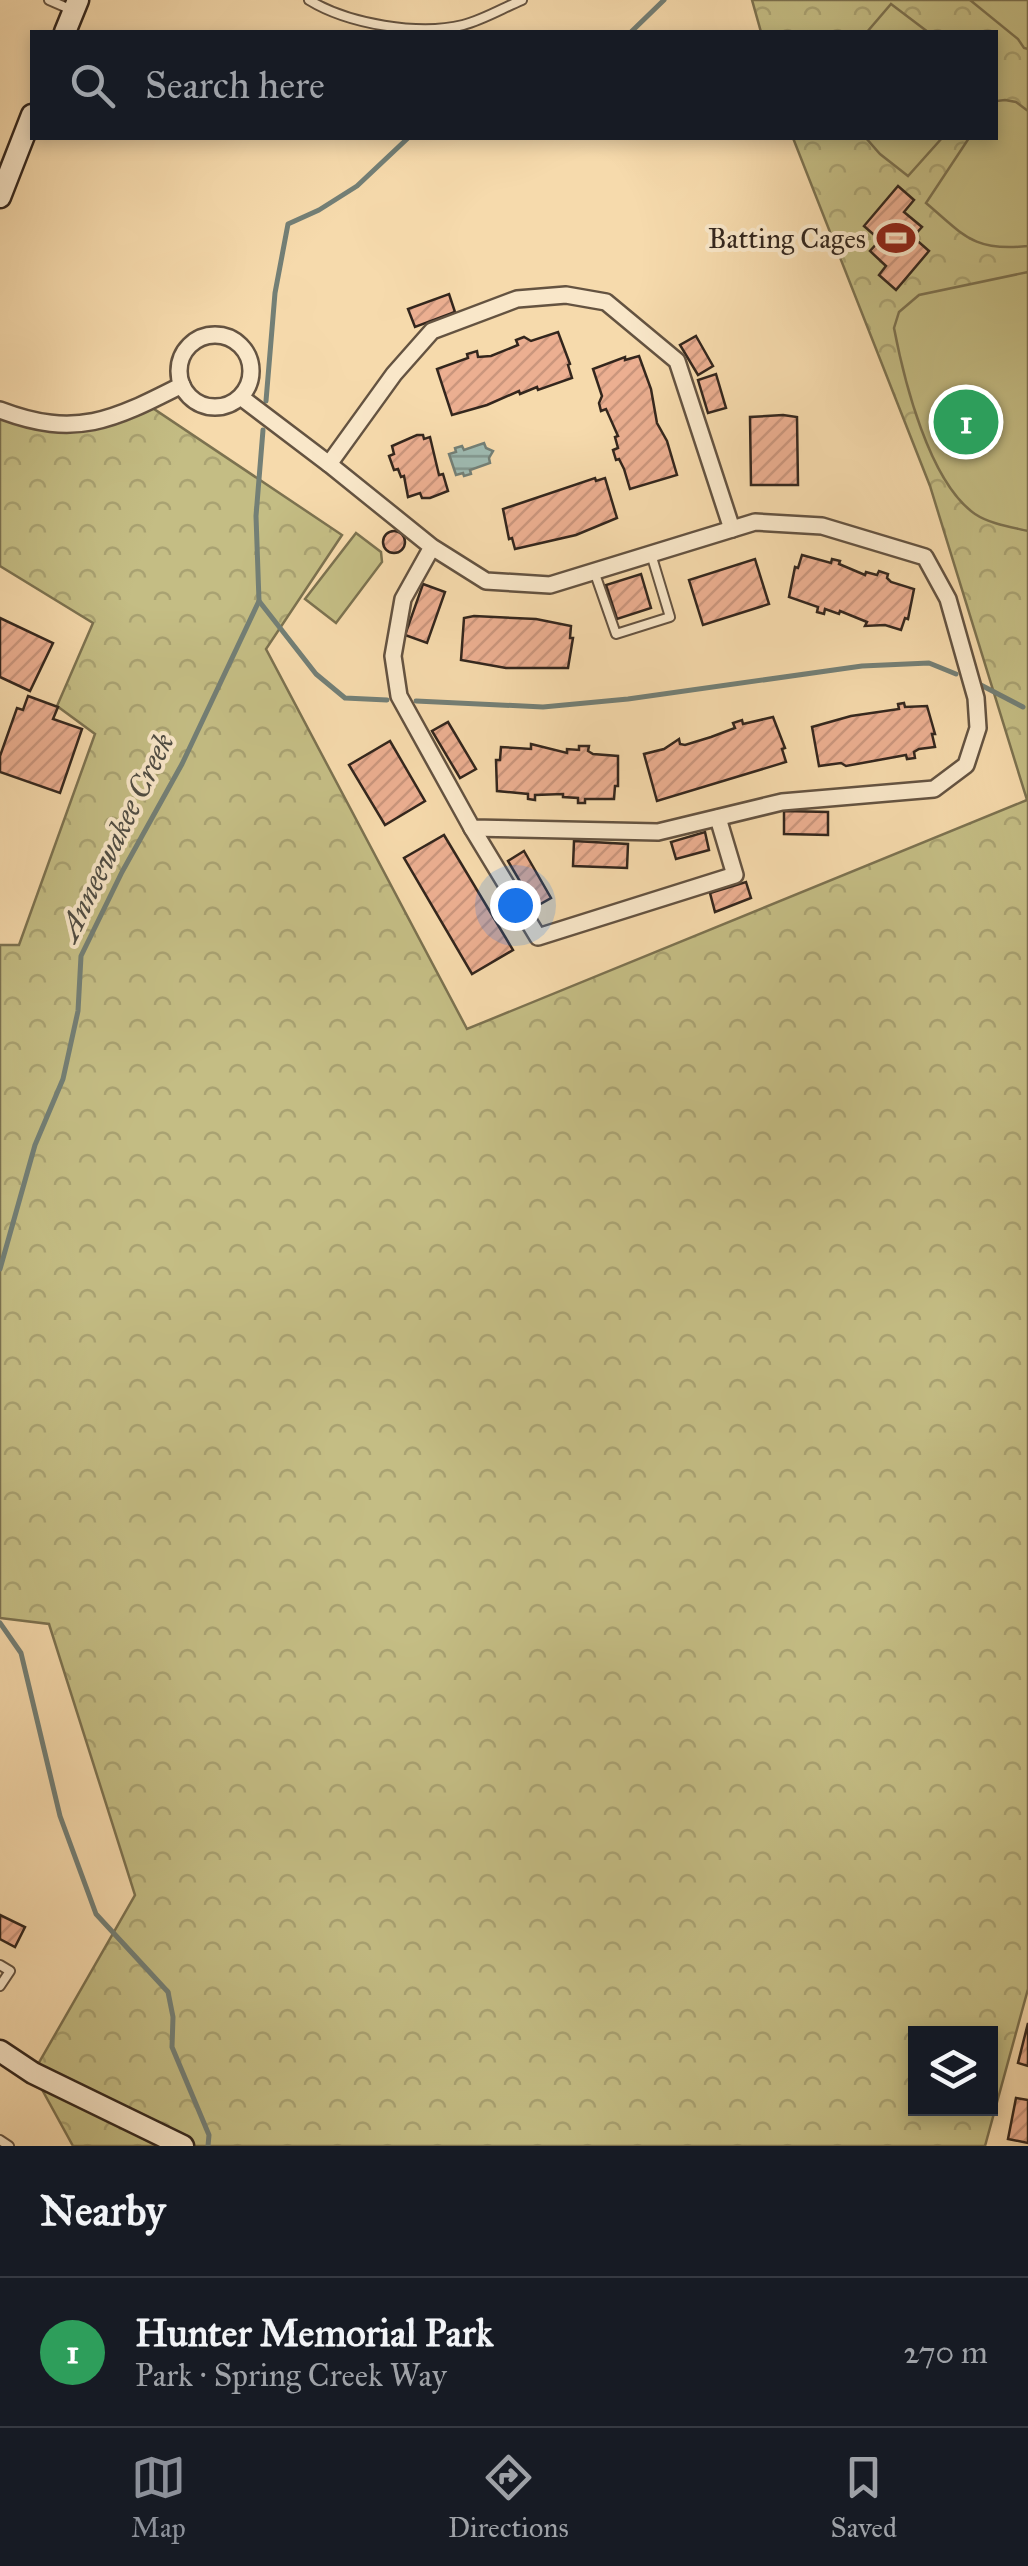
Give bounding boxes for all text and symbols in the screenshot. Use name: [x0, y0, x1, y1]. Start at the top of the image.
search box: [30, 30, 998, 140]
icon: search: [65, 58, 120, 113]
text: Search here: [145, 62, 325, 108]
sports icon: Batting Cages: [875, 217, 917, 259]
place label: Batting Cages: [708, 221, 866, 256]
pin: 1: [934, 384, 998, 460]
water label: Anneewakee Creek: [49, 727, 182, 949]
your location: [490, 880, 541, 931]
map controls: [908, 2026, 998, 2116]
button: layers: [908, 2026, 998, 2116]
text: Nearby: [40, 2185, 165, 2237]
text: Hunter Memorial Park: [135, 2310, 493, 2356]
text: 1: [66, 2333, 79, 2372]
text: 270 m: [904, 2333, 988, 2372]
text: Park · Spring Creek Way: [135, 2356, 447, 2395]
tab: Map: [131, 2450, 186, 2545]
tab: Directions: [448, 2450, 569, 2545]
tab: Saved: [831, 2450, 897, 2545]

